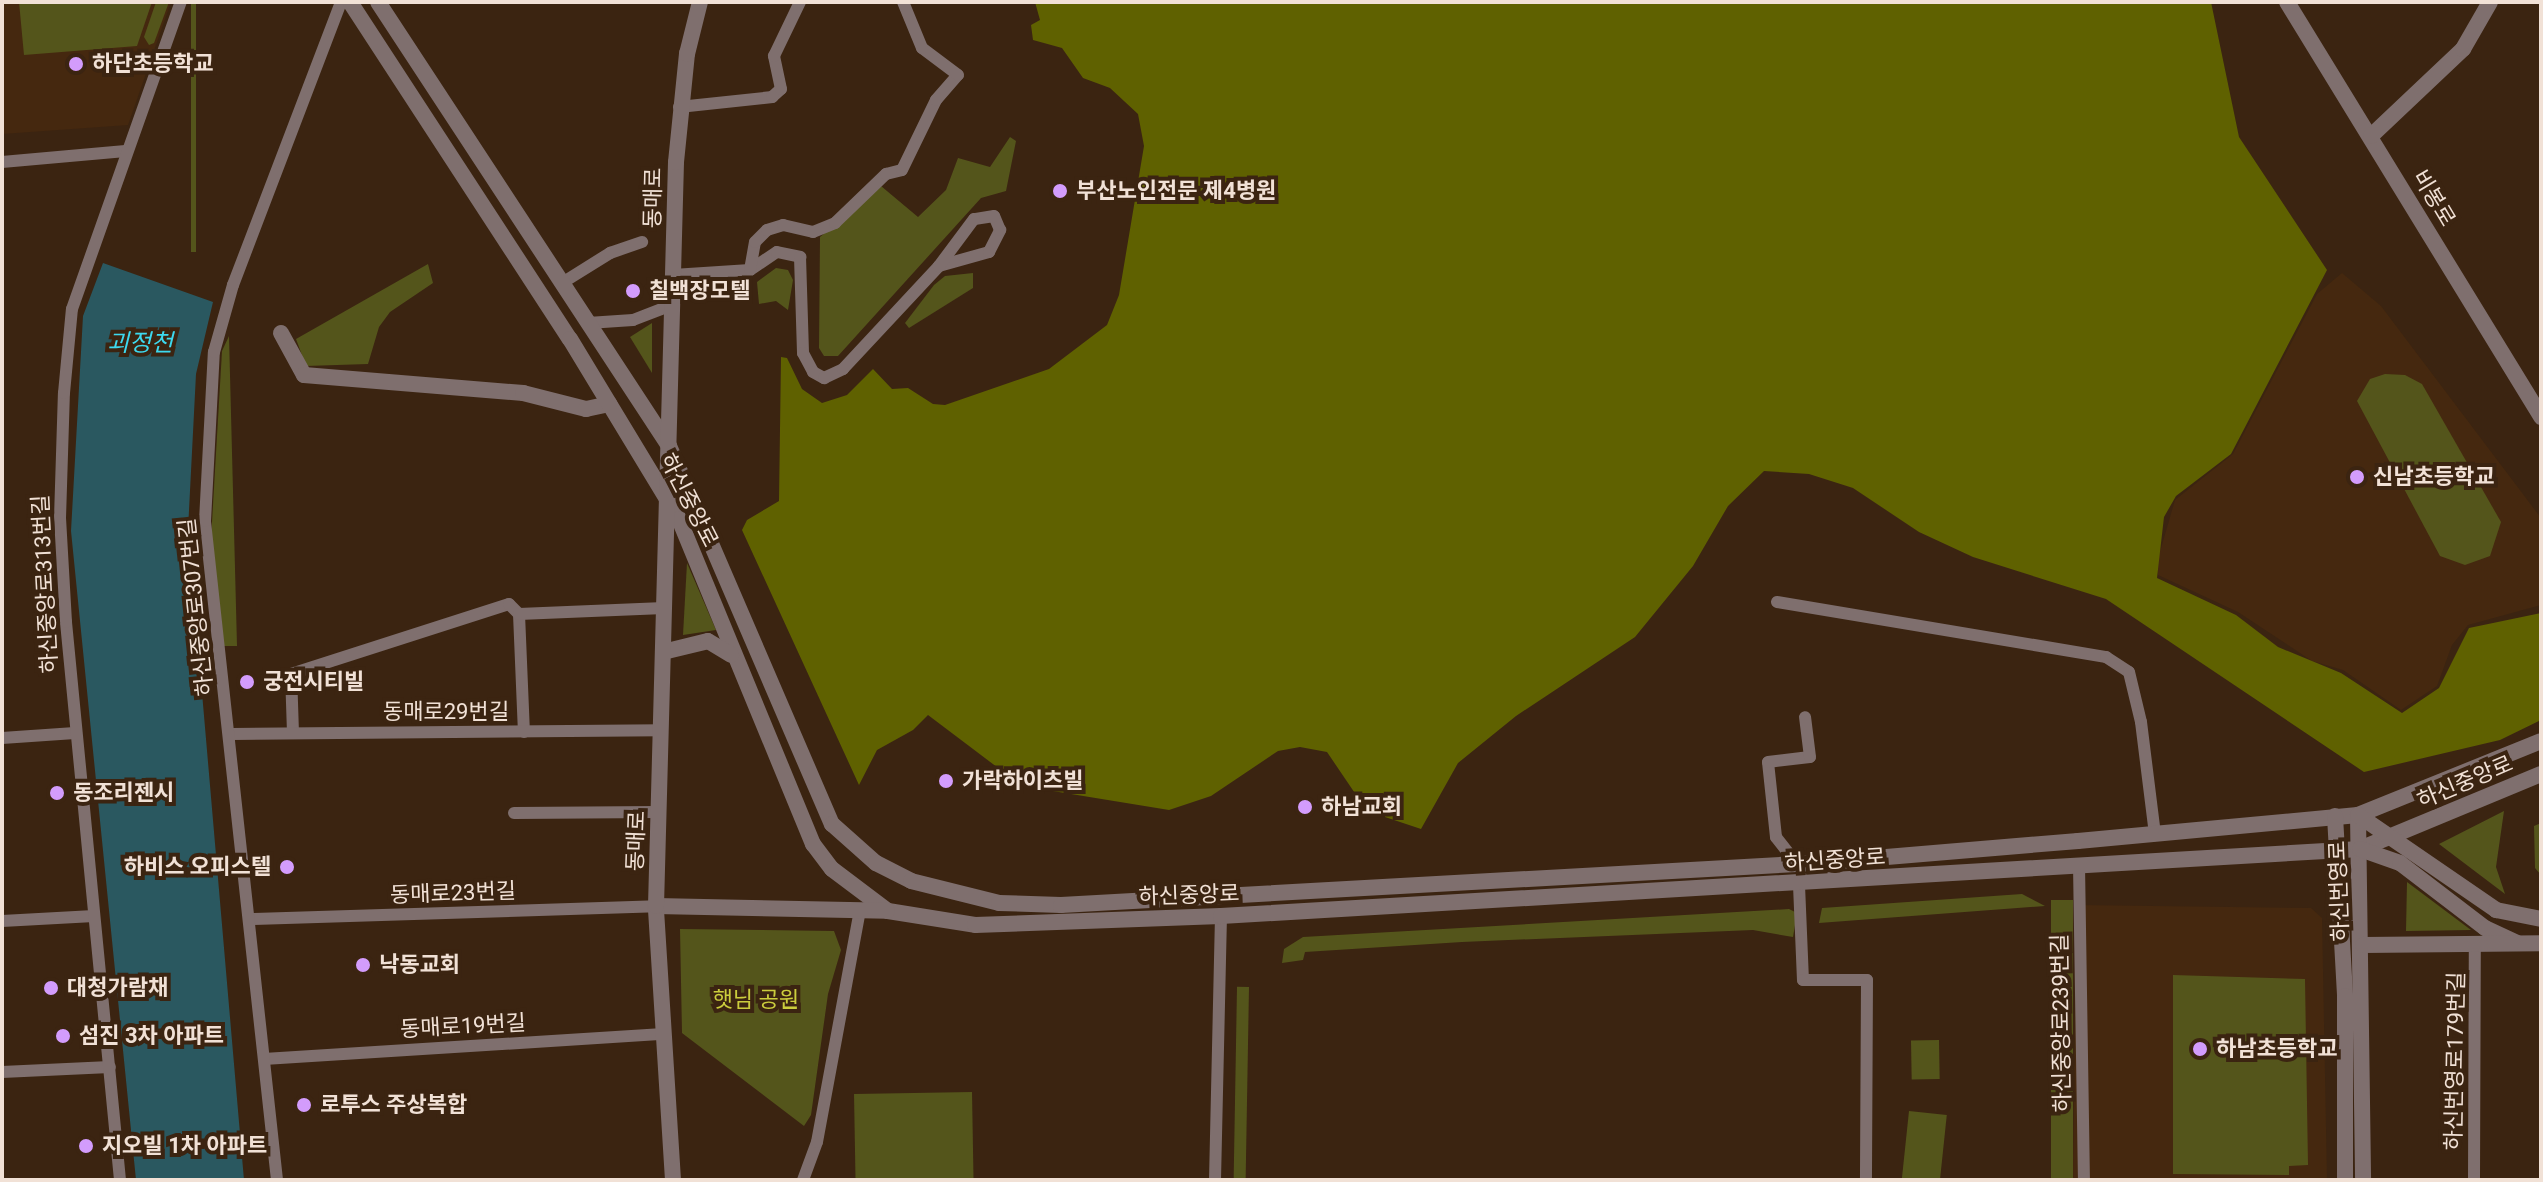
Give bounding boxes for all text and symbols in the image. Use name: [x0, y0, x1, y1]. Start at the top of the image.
place label: 하단초등학교: [92, 51, 213, 77]
marker: 하단초등학교: [67, 55, 85, 73]
street label: 비봉로: [2407, 165, 2461, 231]
street label: 동매로: [639, 167, 667, 229]
place label: 부산노인전문 제4병원: [1076, 178, 1276, 204]
marker: 부산노인전문 제4병원: [1051, 182, 1069, 200]
place label: 칠백장모텔: [649, 278, 750, 304]
marker: 칠백장모텔: [624, 282, 642, 300]
water label: 괴정천: [107, 330, 173, 358]
street label: 하신중앙로: [654, 449, 724, 551]
place label: 신남초등학교: [2373, 464, 2494, 490]
marker: 신남초등학교: [2348, 468, 2366, 486]
street label: 하신중앙로313번길: [27, 494, 63, 674]
street label: 하신중앙로307번길: [174, 517, 218, 697]
place label: 궁전시티빌: [263, 669, 364, 695]
marker: 궁전시티빌: [238, 673, 256, 691]
street label: 동매로29번길: [383, 699, 509, 725]
street label: 하신중앙로: [2413, 750, 2517, 814]
place label: 가락하이츠빌: [962, 768, 1083, 794]
marker: 가락하이츠빌: [937, 772, 955, 790]
place label: 동조리젠시: [73, 780, 174, 806]
marker: 동조리젠시: [48, 784, 66, 802]
place label: 하남교회: [1321, 794, 1402, 820]
marker: 하남교회: [1296, 798, 1314, 816]
street label: 동매로: [622, 810, 650, 872]
street label: 하신번영로: [2324, 840, 2354, 942]
street label: 하신중앙로: [1784, 843, 1886, 877]
place label: 하비스 오피스텔: [124, 854, 271, 880]
marker: 하비스 오피스텔: [278, 858, 296, 876]
street label: 동매로23번길: [390, 878, 516, 908]
street label: 하신중앙로: [1138, 880, 1240, 910]
street label: 하신중앙로239번길: [2046, 933, 2076, 1113]
place label: 낙동교회: [379, 952, 460, 978]
marker: 낙동교회: [354, 956, 372, 974]
street label: 하신번영로179번길: [2440, 971, 2470, 1151]
place label: 대청가람채: [67, 975, 168, 1001]
marker: 대청가람채: [42, 979, 60, 997]
park label: 햇님 공원: [713, 987, 799, 1013]
street label: 동매로19번길: [399, 1010, 527, 1042]
place label: 섬진 3차 아파트: [79, 1023, 224, 1049]
marker: 섬진 3차 아파트: [54, 1027, 72, 1045]
place label: 하남초등학교: [2216, 1036, 2337, 1062]
marker: 하남초등학교: [2191, 1040, 2209, 1058]
place label: 로투스 주상복합: [320, 1092, 467, 1118]
marker: 로투스 주상복합: [295, 1096, 313, 1114]
place label: 지오빌 1차 아파트: [102, 1133, 267, 1159]
marker: 지오빌 1차 아파트: [77, 1137, 95, 1155]

